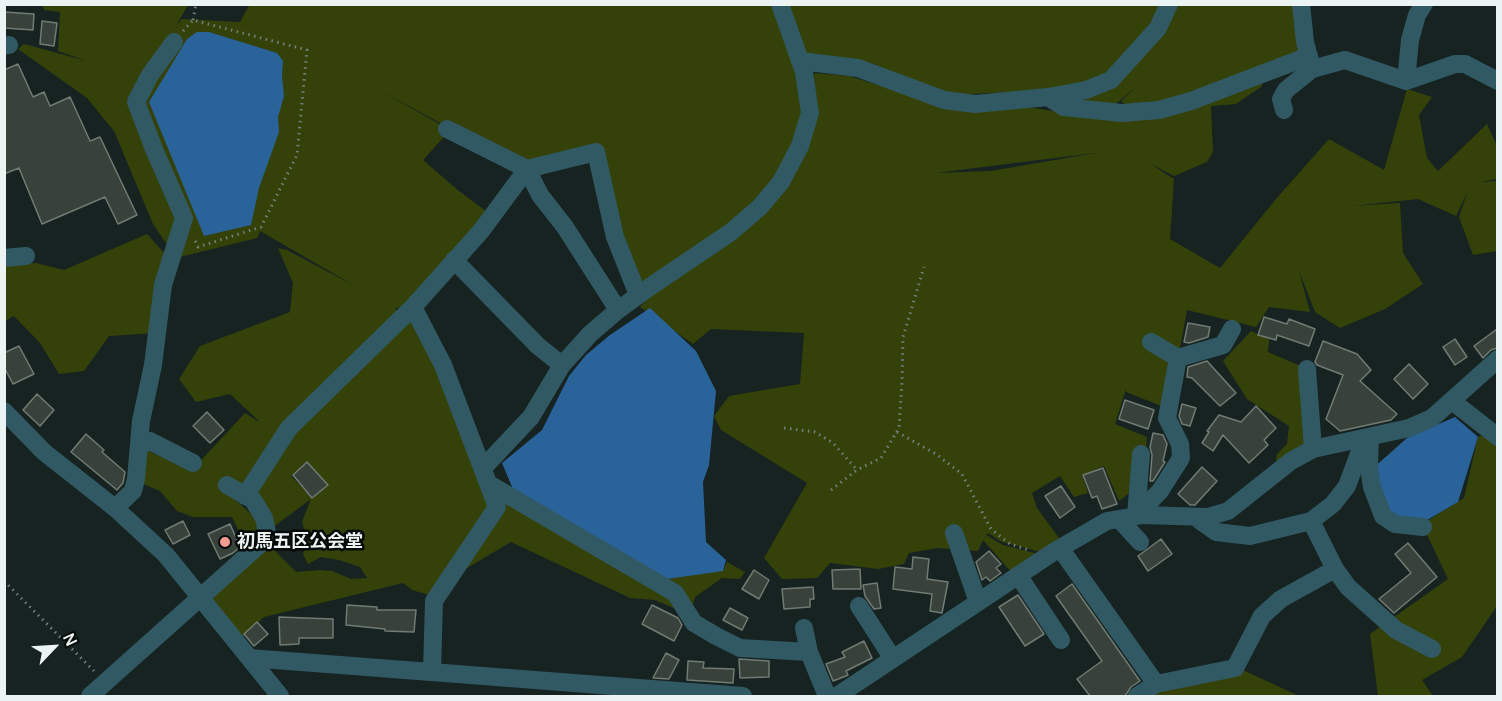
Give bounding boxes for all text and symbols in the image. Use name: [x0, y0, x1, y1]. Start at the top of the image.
place label: 初馬五区公会堂: [237, 531, 363, 553]
marker: 初馬五区公会堂: [218, 535, 232, 549]
north arrow: [24, 617, 84, 677]
text: N: [58, 630, 83, 649]

